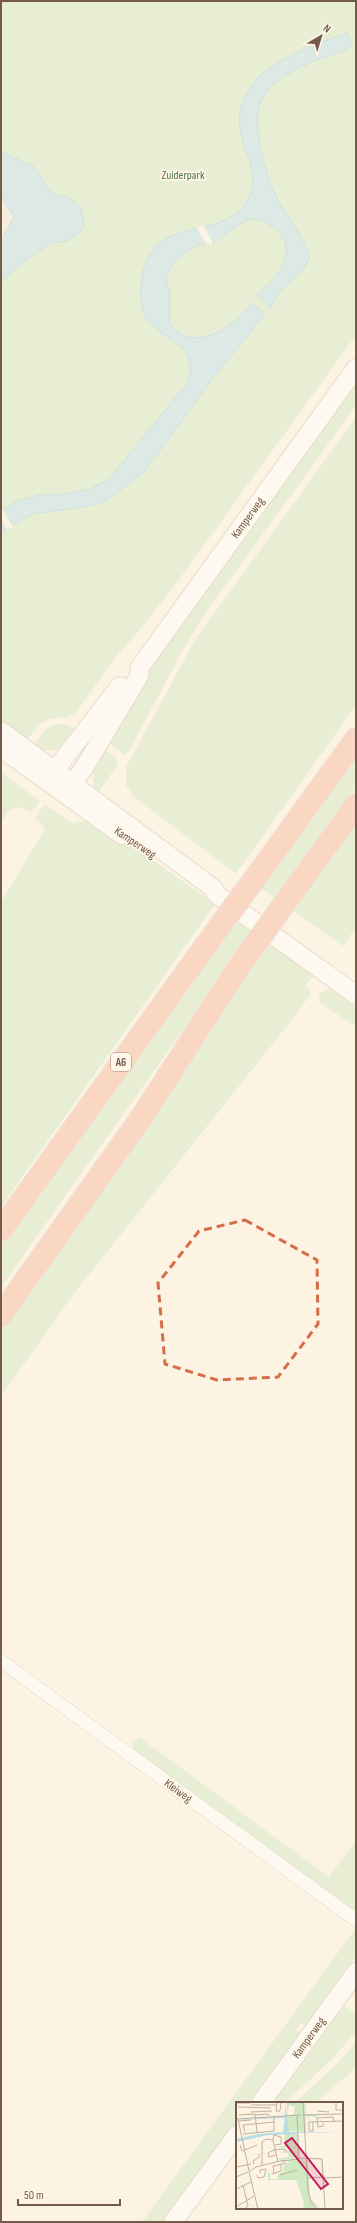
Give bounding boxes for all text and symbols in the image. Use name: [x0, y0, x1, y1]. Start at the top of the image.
north arrow: [301, 16, 341, 56]
text: N: [321, 22, 333, 36]
park label: Zuiderpark: [162, 168, 205, 183]
street label: Kamperweg: [228, 494, 268, 542]
street label: Kamperweg: [111, 824, 159, 863]
road number: A6: [111, 1053, 131, 1071]
street label: Kleiweg: [161, 1776, 195, 1806]
street label: Kamperweg: [289, 2014, 329, 2062]
inset map: [236, 2102, 343, 2209]
scale bar: [18, 2181, 120, 2207]
text: 50 m: [24, 2188, 44, 2203]

